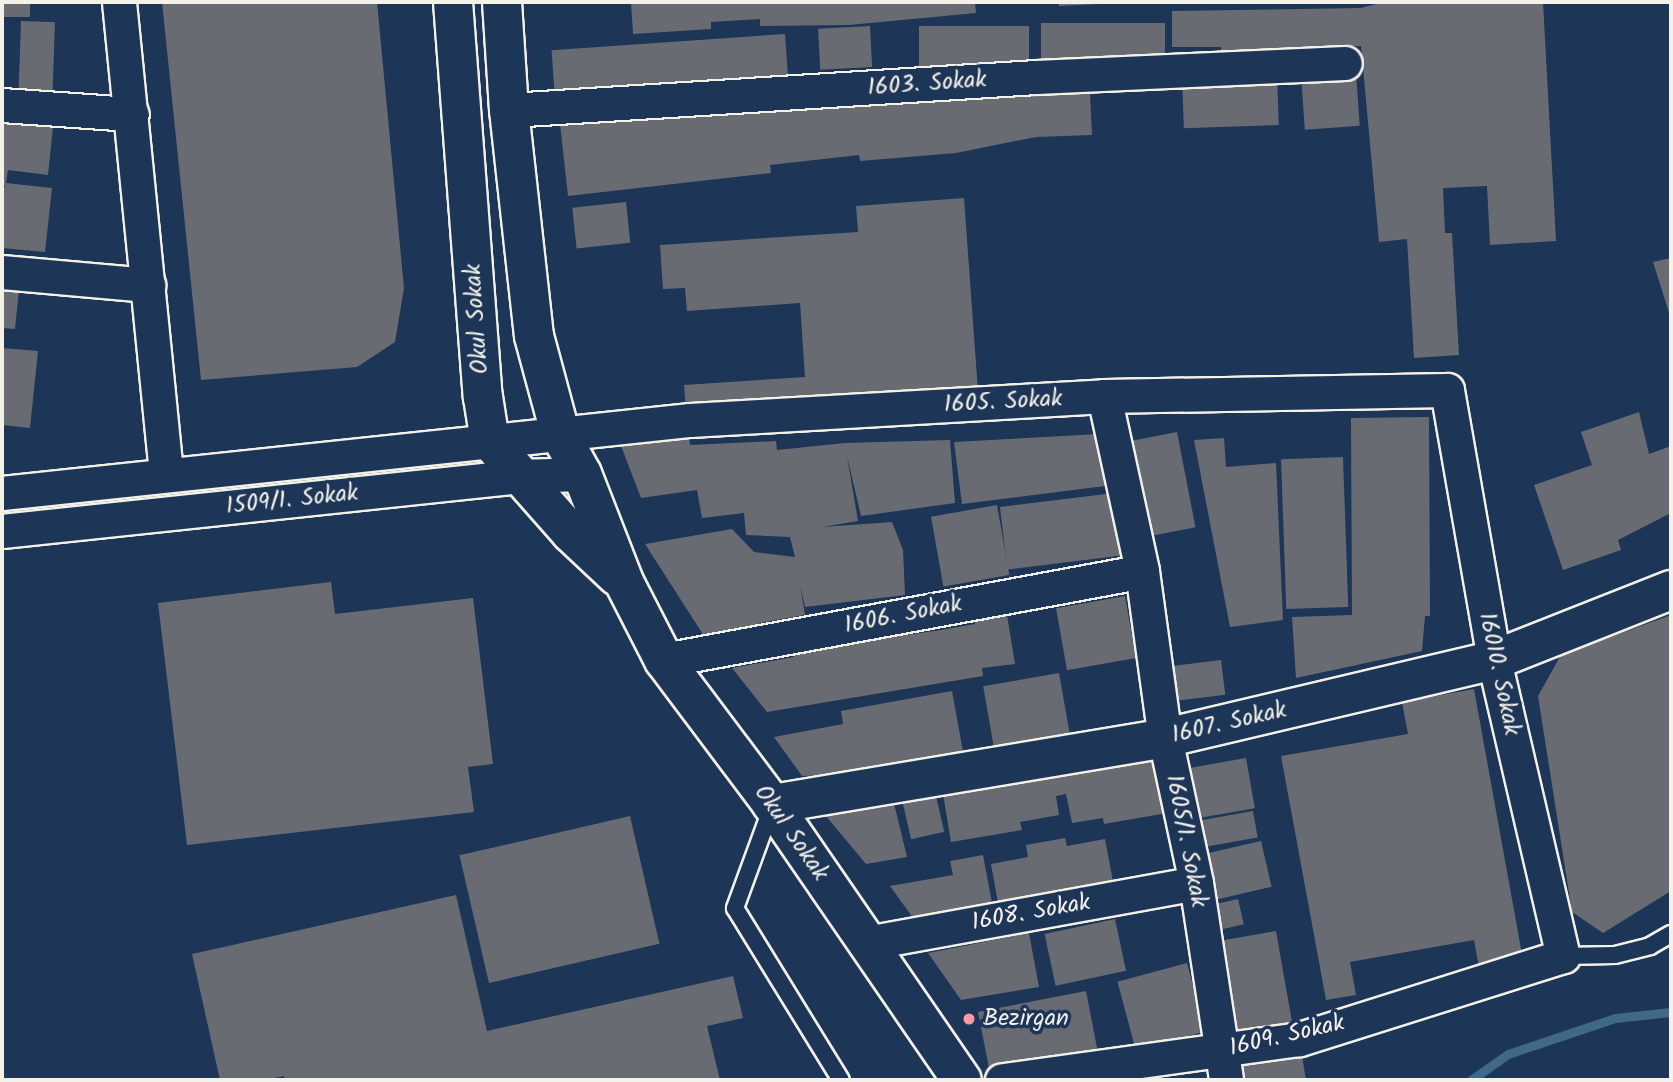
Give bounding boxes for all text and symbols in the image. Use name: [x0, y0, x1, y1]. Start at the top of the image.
street label: 1603. Sokak: [867, 65, 987, 103]
street label: Okul Sokak: [459, 263, 495, 375]
street label: 1605. Sokak: [943, 385, 1063, 419]
street label: 1509/1. Sokak: [224, 479, 360, 521]
street label: 1606. Sokak: [842, 590, 964, 640]
street label: 16010. Sokak: [1472, 610, 1526, 738]
street label: 1607. Sokak: [1169, 696, 1289, 750]
street label: 1605/1. Sokak: [1159, 772, 1213, 910]
street label: Okul Sokak: [748, 780, 834, 886]
street label: 1608. Sokak: [969, 888, 1093, 938]
place label: Bezirgan: [983, 1005, 1069, 1033]
street label: 1609. Sokak: [1227, 1009, 1347, 1063]
marker: Bezirgan: [961, 1011, 977, 1027]

